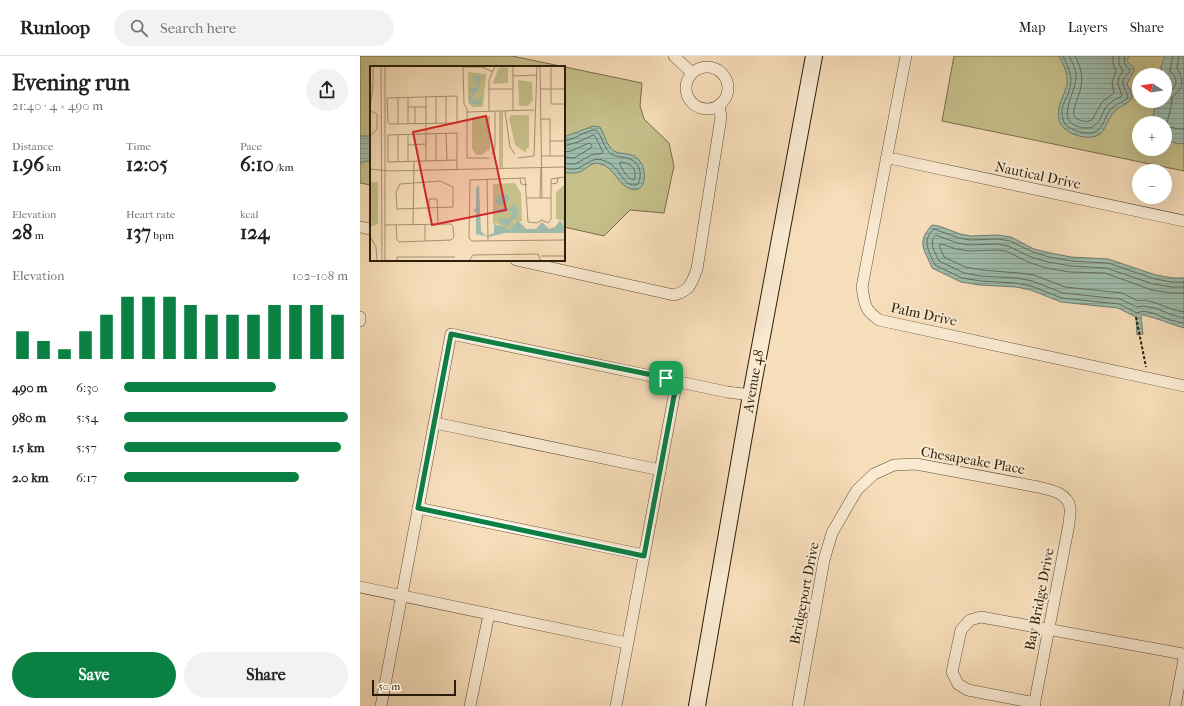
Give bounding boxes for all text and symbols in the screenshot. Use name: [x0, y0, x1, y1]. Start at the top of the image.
search box: [114, 10, 394, 46]
text: Runloop: [20, 17, 90, 39]
icon: search: [128, 17, 150, 39]
text: Search here: [160, 19, 236, 37]
text: Map: [1019, 19, 1046, 36]
text: Layers: [1068, 19, 1108, 36]
text: Share: [1130, 19, 1164, 36]
inset map: [370, 66, 565, 261]
north arrow: [1132, 68, 1172, 108]
map controls: [1132, 68, 1172, 204]
button: share: [306, 69, 348, 111]
text: Evening run: [12, 70, 130, 96]
text: 21:40 · 4 × 490 m: [12, 98, 103, 113]
button: +: [1132, 116, 1172, 156]
text: Distance: [12, 140, 53, 153]
text: Time: [126, 140, 151, 153]
text: Pace: [240, 140, 262, 153]
text: 1.96: [12, 153, 44, 176]
text: 12:05: [126, 153, 168, 176]
text: 6:10: [240, 153, 274, 176]
street label: Nautical Drive: [993, 158, 1082, 193]
text: km: [44, 161, 61, 174]
text: /km: [274, 161, 294, 174]
button: −: [1132, 164, 1172, 204]
text: Elevation: [12, 208, 56, 221]
text: Heart rate: [126, 208, 175, 221]
text: kcal: [240, 208, 259, 221]
text: 28: [12, 221, 32, 244]
text: 137: [126, 221, 151, 244]
text: 124: [240, 221, 269, 244]
text: m: [32, 229, 44, 242]
text: bpm: [151, 229, 174, 242]
text: Elevation: [12, 268, 65, 283]
text: 102–108 m: [292, 268, 348, 283]
street label: Palm Drive: [889, 299, 959, 330]
street label: Avenue 48: [739, 348, 767, 415]
pin: [649, 361, 683, 395]
icon: arrive: [655, 367, 677, 389]
text: 490 m: [12, 380, 47, 395]
text: 6:30: [76, 380, 99, 395]
text: 980 m: [12, 410, 46, 425]
text: 5:54: [76, 410, 98, 425]
text: 1.5 km: [12, 440, 45, 455]
text: 5:57: [76, 440, 97, 455]
street label: Chesapeake Place: [919, 443, 1026, 478]
text: 2.0 km: [12, 470, 49, 485]
text: 6:17: [76, 470, 97, 485]
street label: Bridgeport Drive: [786, 540, 823, 646]
street label: Bay Bridge Drive: [1021, 546, 1058, 652]
button: Save: [12, 652, 176, 698]
button: Share: [184, 652, 348, 698]
scale bar: [372, 678, 456, 697]
text: 50 m: [378, 680, 400, 693]

